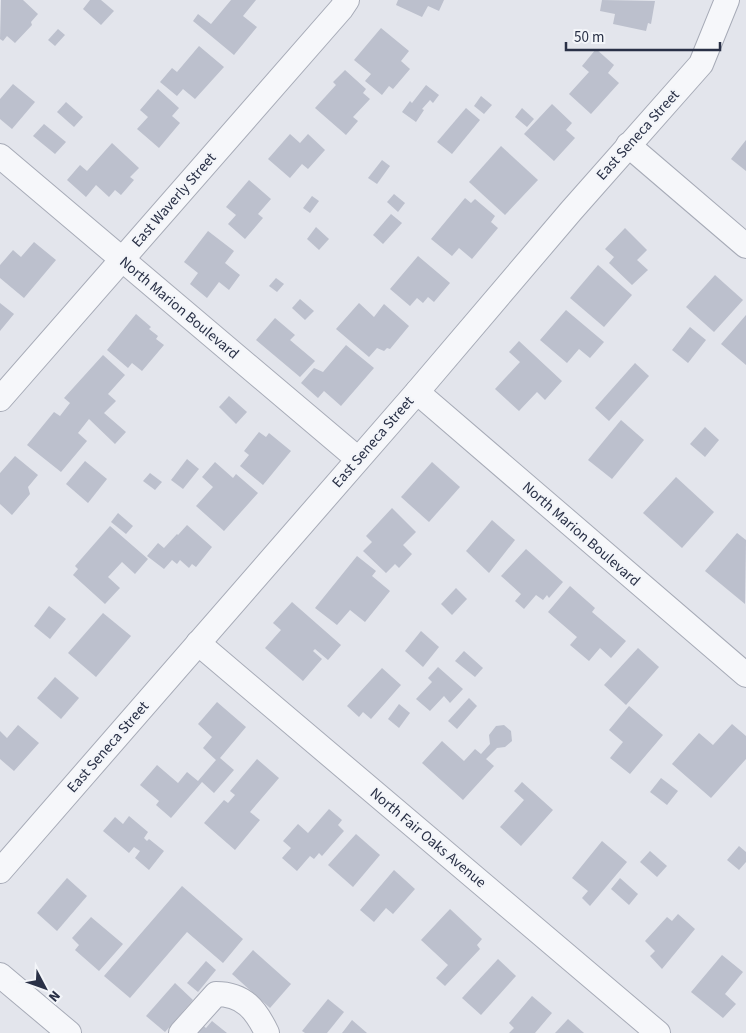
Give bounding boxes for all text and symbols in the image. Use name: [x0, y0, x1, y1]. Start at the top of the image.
scale bar: [566, 20, 720, 52]
text: 50 m: [574, 27, 604, 48]
street label: East Seneca Street: [592, 85, 684, 185]
street label: East Waverly Street: [127, 148, 221, 252]
street label: North Marion Boulevard: [115, 252, 243, 364]
street label: East Seneca Street: [327, 392, 419, 492]
street label: North Marion Boulevard: [517, 477, 645, 591]
street label: East Seneca Street: [62, 697, 154, 797]
street label: North Fair Oaks Avenue: [365, 783, 491, 893]
north arrow: [20, 963, 70, 1013]
text: N: [43, 986, 65, 1006]

